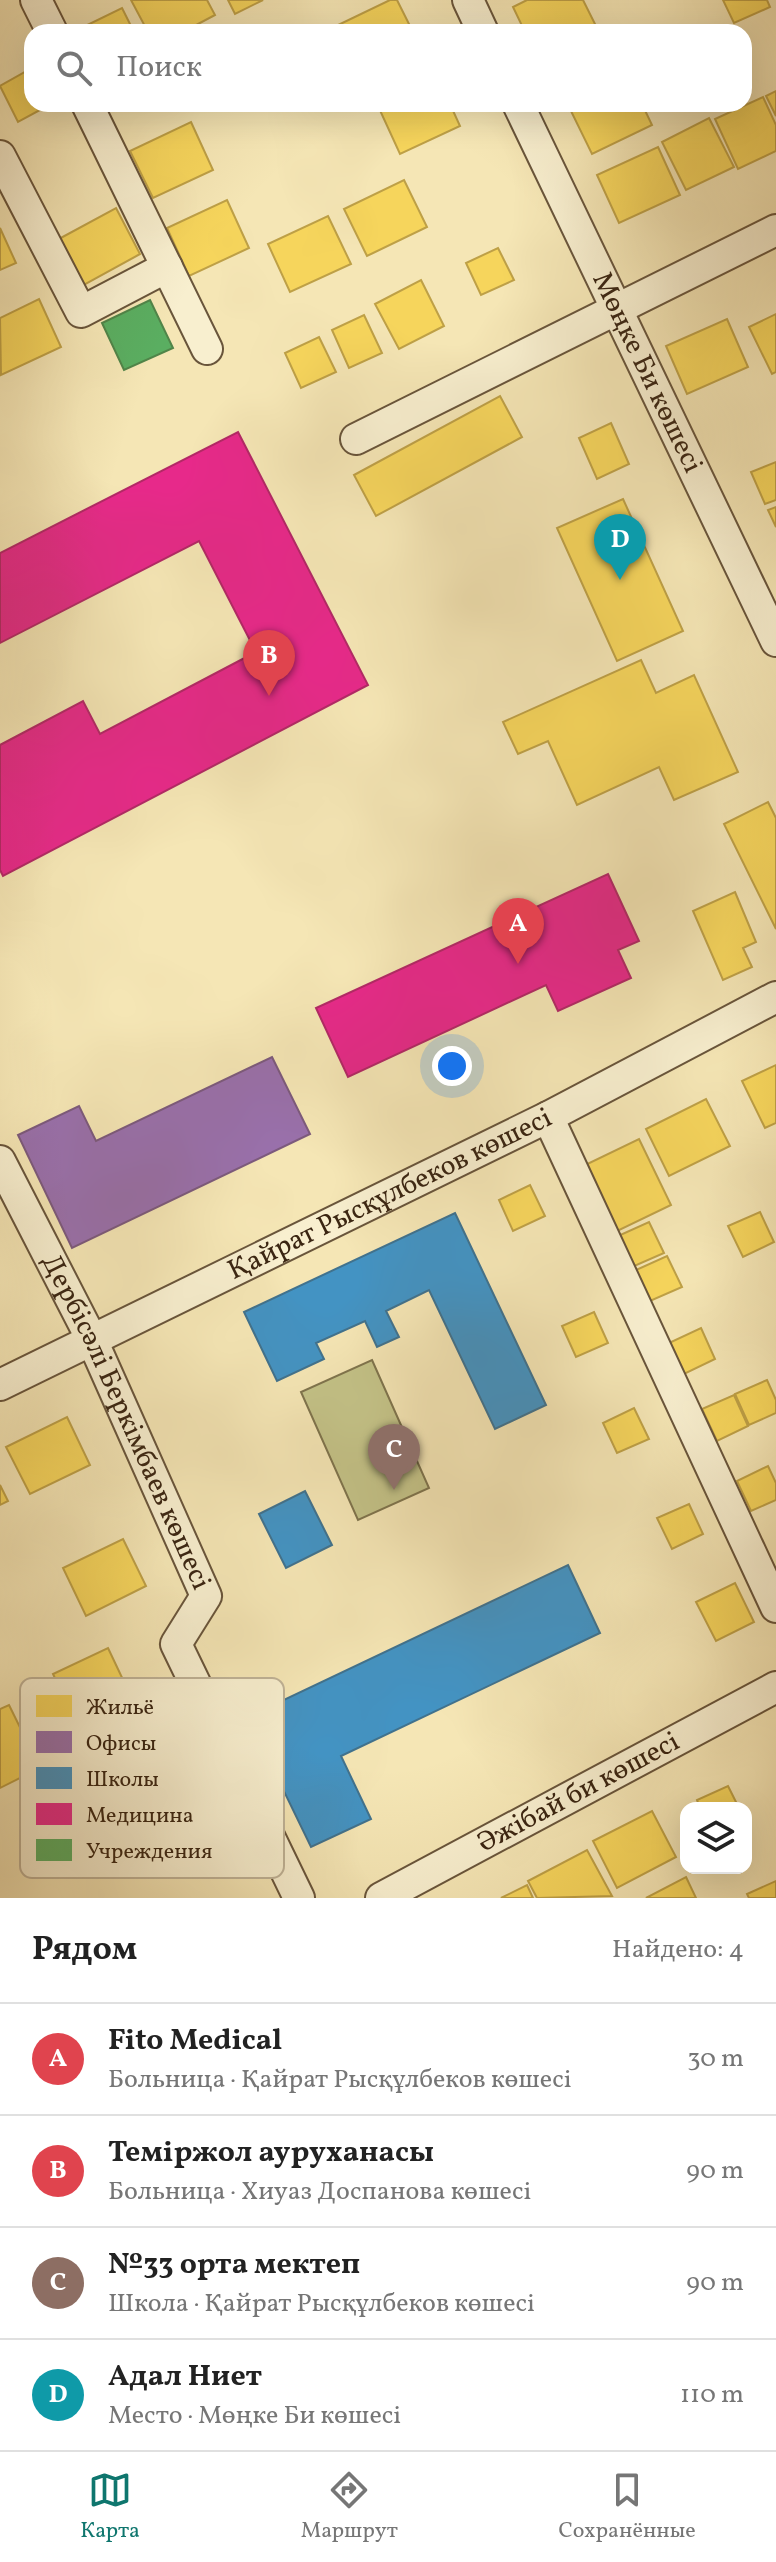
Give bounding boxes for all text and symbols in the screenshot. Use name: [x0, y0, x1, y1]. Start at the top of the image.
search box: [24, 24, 752, 112]
icon: search: [52, 46, 96, 90]
text: Поиск: [116, 47, 202, 89]
street label: Мөңке Би көшесі: [582, 266, 712, 480]
pin: D: [594, 514, 646, 580]
pin: B: [243, 630, 295, 696]
pin: A: [492, 898, 544, 964]
your location: [432, 1046, 472, 1086]
street label: Қайрат Рысқұлбеков көшесі: [221, 1099, 559, 1290]
street label: Дербісәлі Беркімбаев көшесі: [32, 1247, 220, 1596]
pin: C: [368, 1424, 420, 1490]
legend: [20, 1678, 284, 1878]
text: Жильё: [86, 1693, 154, 1724]
street label: Әжібай би көшесі: [470, 1722, 687, 1862]
text: Офисы: [86, 1729, 156, 1760]
text: Школы: [86, 1765, 159, 1796]
text: Медицина: [86, 1801, 194, 1832]
map controls: [680, 1802, 752, 1874]
button: layers: [680, 1802, 752, 1874]
text: Учреждения: [86, 1837, 212, 1868]
text: Рядом: [32, 1927, 137, 1974]
text: Найдено: 4: [612, 1932, 744, 1968]
text: Fito Medical: [108, 2020, 282, 2062]
text: A: [49, 2041, 67, 2077]
text: 30 m: [687, 2041, 744, 2077]
text: Больница · Қайрат Рысқұлбеков көшесі: [108, 2062, 572, 2098]
text: Теміржол ауруханасы: [108, 2132, 434, 2174]
text: B: [49, 2153, 67, 2189]
text: 90 m: [686, 2153, 744, 2189]
text: Больница · Хиуаз Доспанова көшесі: [108, 2174, 531, 2210]
text: №33 орта мектеп: [108, 2244, 360, 2286]
text: C: [50, 2265, 66, 2301]
text: 90 m: [686, 2265, 744, 2301]
text: Школа · Қайрат Рысқұлбеков көшесі: [108, 2286, 535, 2322]
text: Адал Ниет: [108, 2356, 262, 2398]
text: D: [48, 2377, 68, 2413]
text: 110 m: [680, 2377, 744, 2413]
text: Место · Мөңке Би көшесі: [108, 2398, 401, 2434]
tab: Карта: [80, 2468, 140, 2547]
tab: Маршрут: [301, 2468, 398, 2547]
tab: Сохранённые: [558, 2468, 696, 2547]

